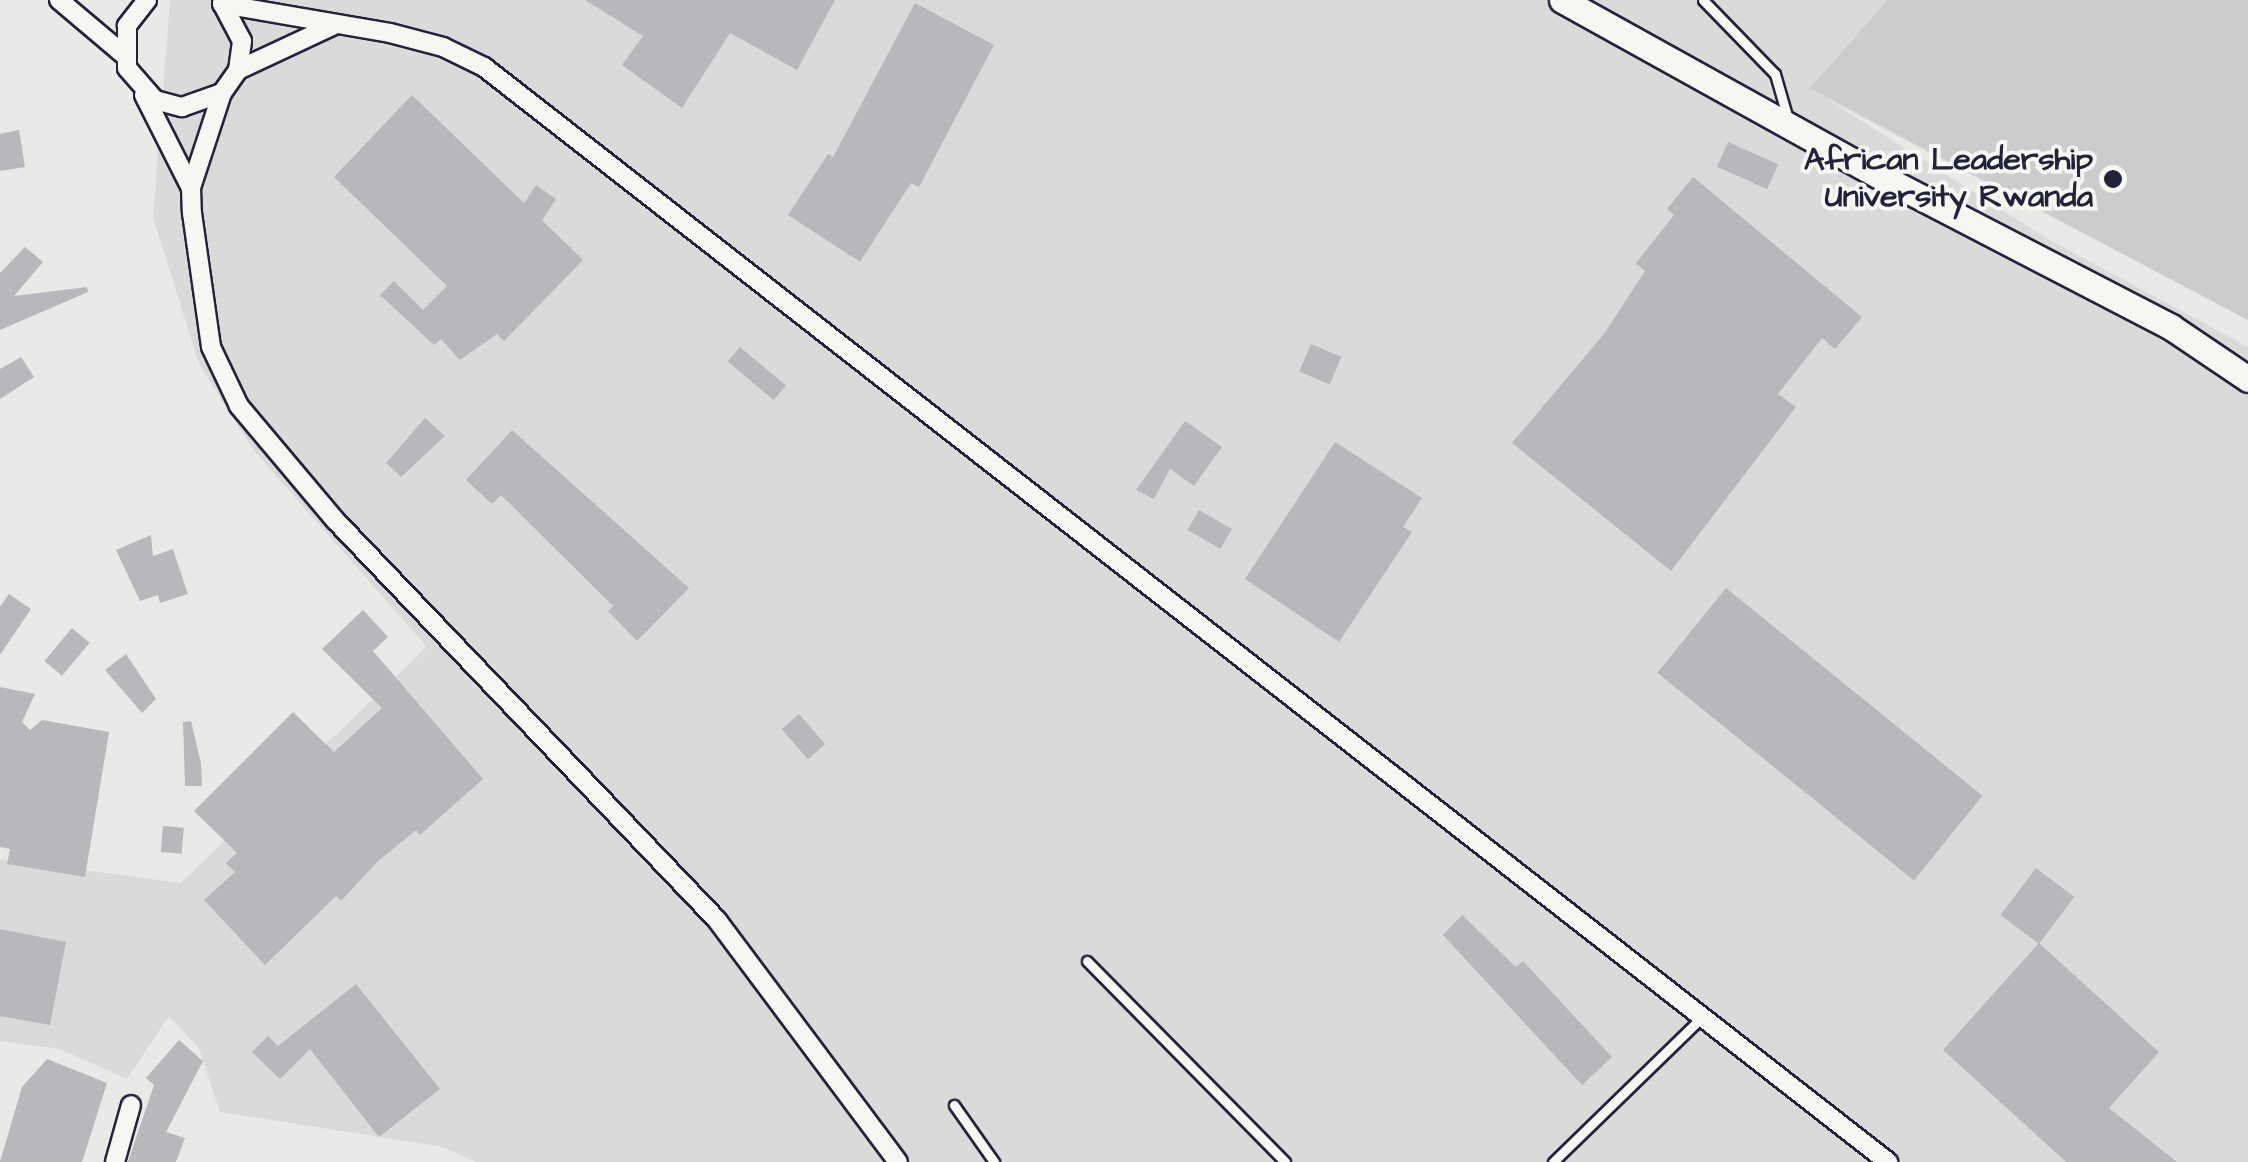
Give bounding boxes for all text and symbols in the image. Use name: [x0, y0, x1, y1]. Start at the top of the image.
place label: African Leadership University Rwanda: [1804, 142, 2093, 217]
marker: African Leadership University Rwanda: [2102, 168, 2124, 190]

